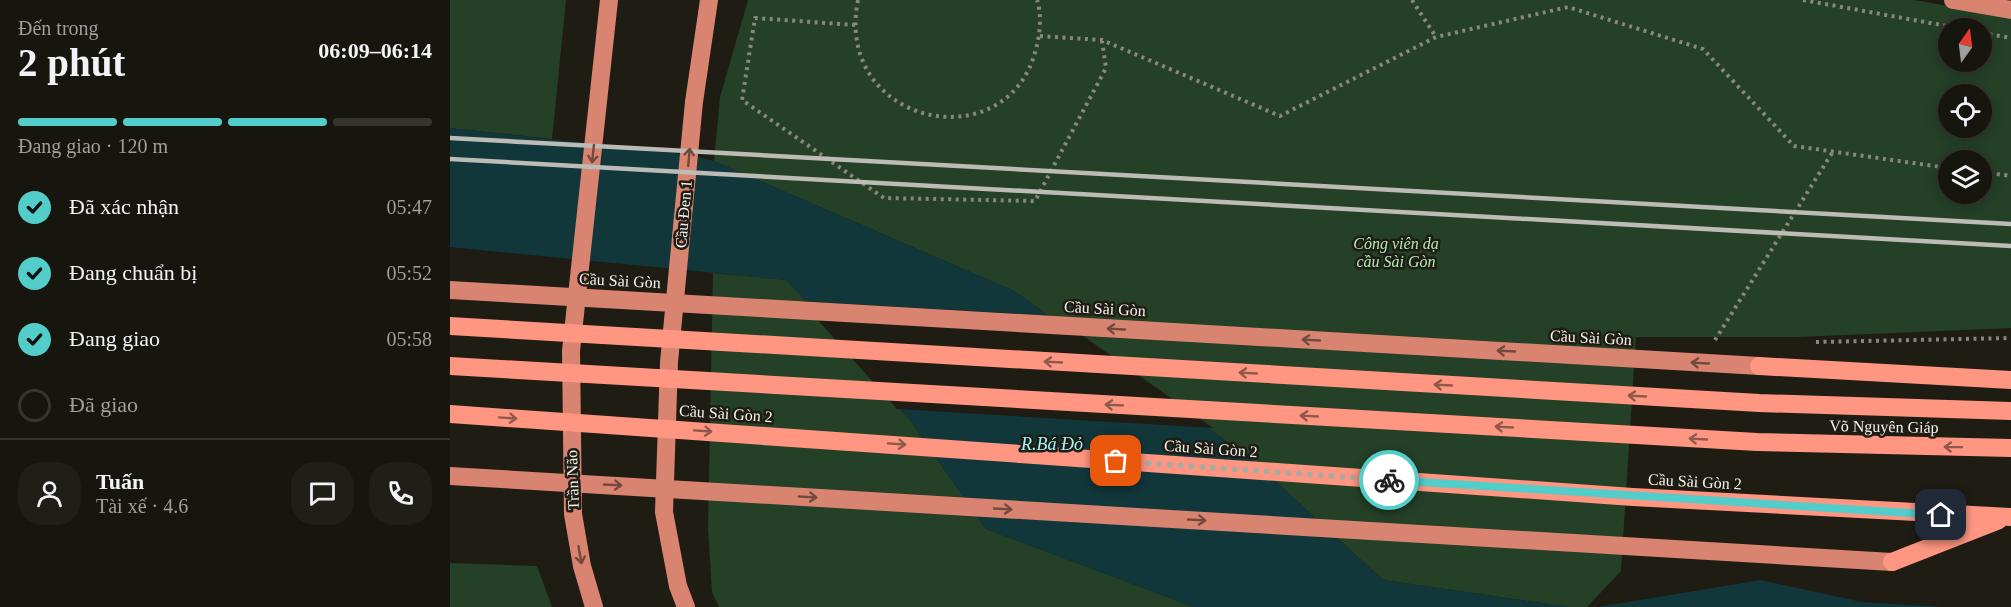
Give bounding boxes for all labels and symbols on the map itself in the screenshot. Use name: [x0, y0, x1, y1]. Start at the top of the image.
north arrow: [1938, 18, 1992, 72]
one-way arrow: [587, 143, 598, 163]
one-way arrow: [684, 148, 695, 168]
street label: Cầu Đen 1: [672, 179, 695, 249]
park label: Công viên dạ cầu Sài Gòn: [1353, 235, 1439, 270]
street label: Cầu Sài Gòn: [579, 270, 661, 291]
street label: Cầu Sài Gòn: [1064, 298, 1146, 319]
one-way arrow: [1107, 323, 1127, 334]
street label: Cầu Sài Gòn: [1550, 327, 1632, 348]
one-way arrow: [1302, 334, 1321, 345]
one-way arrow: [1496, 346, 1516, 357]
one-way arrow: [1044, 356, 1064, 367]
one-way arrow: [1691, 357, 1711, 368]
one-way arrow: [1239, 368, 1259, 379]
one-way arrow: [1433, 379, 1453, 390]
one-way arrow: [1628, 391, 1648, 402]
one-way arrow: [1105, 399, 1125, 410]
street label: Cầu Sài Gòn 2: [679, 402, 773, 425]
one-way arrow: [1299, 410, 1319, 421]
one-way arrow: [498, 413, 518, 424]
street label: Võ Nguyên Giáp: [1829, 417, 1939, 437]
one-way arrow: [1494, 422, 1514, 433]
one-way arrow: [692, 426, 712, 437]
one-way arrow: [1689, 433, 1709, 444]
water label: R.Bá Đỏ: [1020, 434, 1083, 454]
pin: [1090, 435, 1141, 486]
street label: Cầu Sài Gòn 2: [1164, 437, 1258, 460]
one-way arrow: [887, 439, 907, 450]
one-way arrow: [1943, 441, 1963, 452]
street label: Trần Não: [563, 450, 582, 510]
courier: [1359, 450, 1419, 510]
street label: Cầu Sài Gòn 2: [1648, 471, 1742, 492]
one-way arrow: [603, 480, 623, 491]
pin: [1915, 489, 1966, 540]
one-way arrow: [797, 492, 817, 503]
one-way arrow: [992, 503, 1012, 514]
one-way arrow: [1187, 515, 1207, 526]
one-way arrow: [575, 545, 586, 565]

